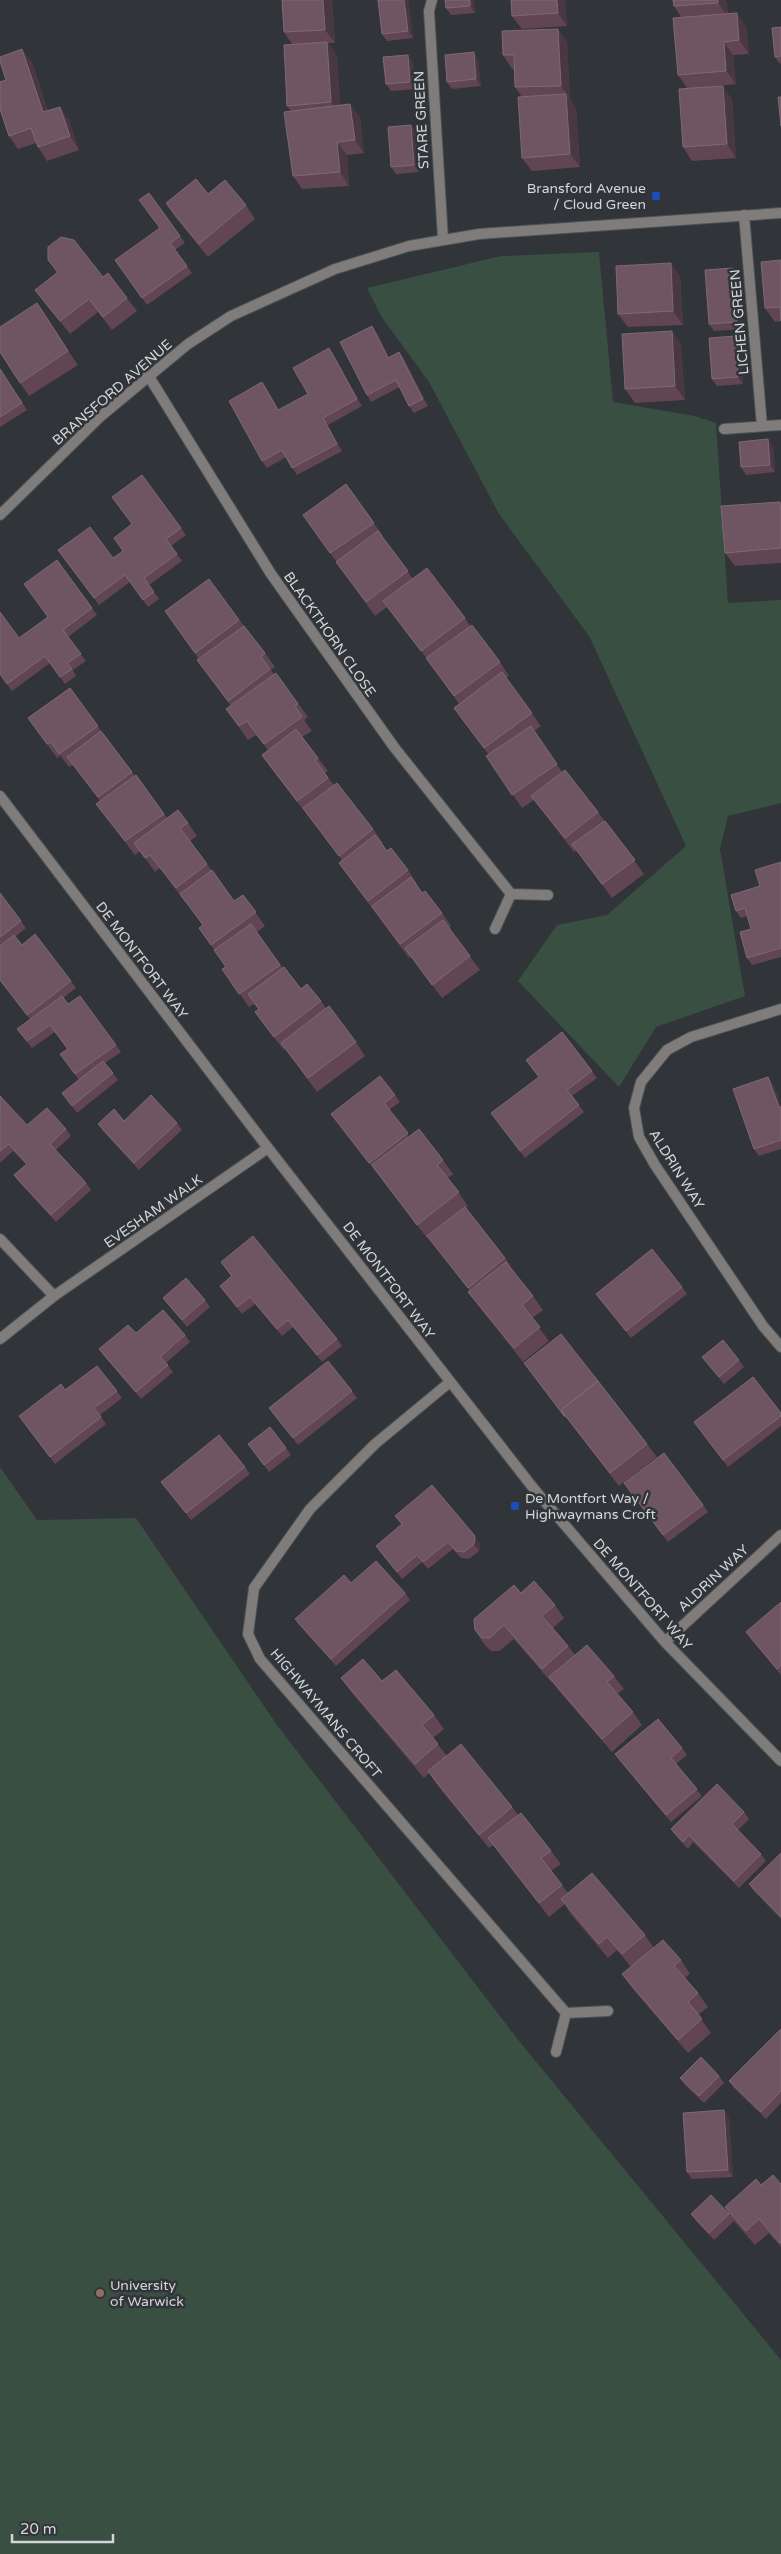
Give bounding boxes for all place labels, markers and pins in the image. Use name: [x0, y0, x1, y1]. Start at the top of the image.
place label: Bransford Avenue / Cloud Green: [527, 180, 646, 213]
marker: Bransford Avenue / Cloud Green: [650, 190, 662, 202]
place label: De Montfort Way / Highwaymans Croft: [525, 1490, 656, 1523]
marker: De Montfort Way / Highwaymans Croft: [509, 1500, 521, 1512]
place label: University of Warwick: [110, 2277, 184, 2310]
marker: University of Warwick: [94, 2287, 106, 2299]

